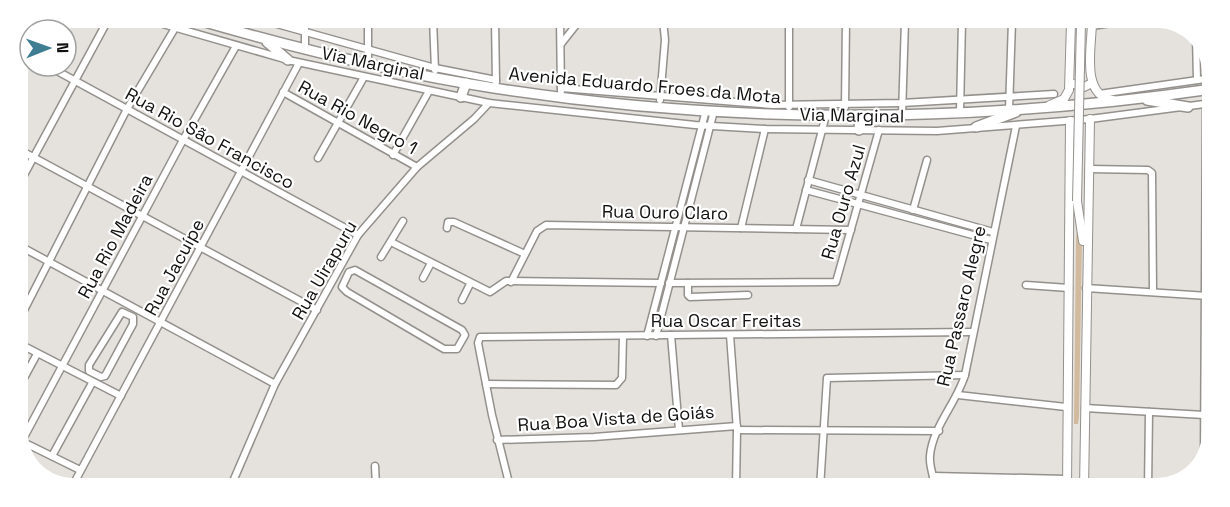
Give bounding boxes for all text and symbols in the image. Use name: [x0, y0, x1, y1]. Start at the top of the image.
north arrow: [18, 18, 78, 78]
street label: Via Marginal: [319, 41, 427, 85]
text: N: [52, 42, 73, 53]
street label: Avenida Eduardo Froes da Mota: [508, 62, 782, 108]
street label: Rua Rio Negro 1: [294, 75, 422, 159]
street label: Rua Rio São Francisco: [121, 82, 299, 194]
street label: Via Marginal: [799, 103, 905, 127]
street label: Rua Ouro Azul: [816, 142, 870, 262]
street label: Rua Rio Madeira: [72, 170, 158, 302]
street label: Rua Ouro Claro: [602, 199, 728, 225]
street label: Rua Jacuípe: [139, 215, 209, 319]
street label: Rua Uirapuru: [286, 216, 362, 324]
street label: Rua Passaro Alegre: [931, 223, 991, 389]
street label: Rua Oscar Freitas: [651, 309, 801, 332]
street label: Rua Boa Vista de Goiás: [517, 400, 715, 436]

